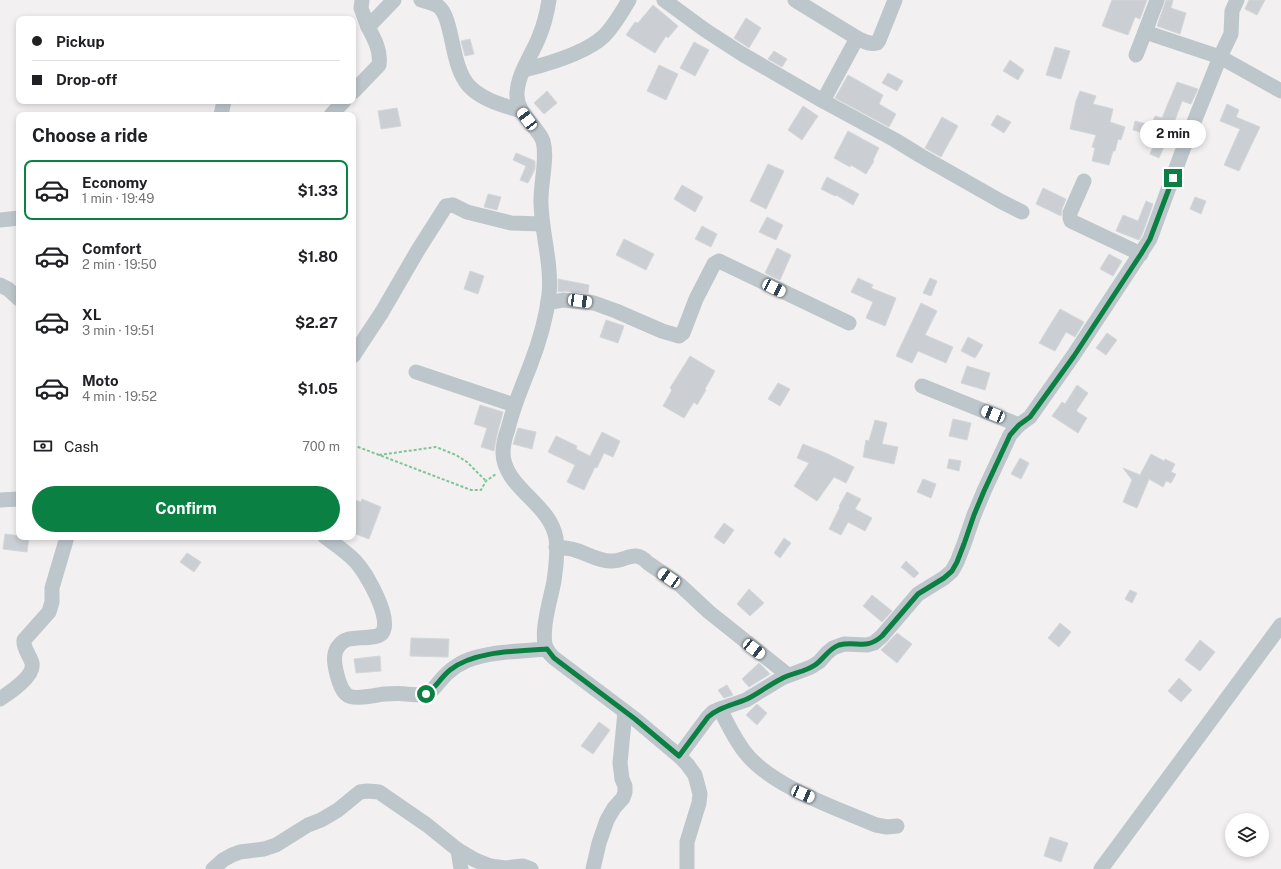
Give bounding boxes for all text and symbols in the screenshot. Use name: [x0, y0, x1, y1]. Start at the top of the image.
text: Pickup: [56, 33, 105, 50]
text: Drop-off: [56, 71, 117, 88]
car: [515, 106, 539, 132]
callout: 2 min: [1140, 120, 1206, 148]
text: Choose a ride: [32, 125, 148, 146]
text: 2 min: [1156, 126, 1190, 141]
route end: [1164, 169, 1182, 187]
icon: car: [34, 172, 70, 208]
text: Economy: [82, 174, 147, 191]
text: $1.33: [297, 182, 338, 199]
text: 1 min · 19:49: [82, 191, 154, 206]
icon: car: [34, 238, 70, 274]
text: Comfort: [82, 240, 142, 257]
text: $1.80: [298, 248, 338, 265]
text: 2 min · 19:50: [82, 257, 157, 272]
car: [761, 277, 787, 299]
car: [567, 293, 593, 309]
icon: car: [34, 304, 70, 340]
text: XL: [82, 306, 101, 323]
text: $2.27: [295, 314, 338, 331]
text: 3 min · 19:51: [82, 323, 155, 338]
icon: car: [34, 370, 70, 406]
text: Moto: [82, 372, 119, 389]
text: $1.05: [298, 380, 338, 397]
text: 4 min · 19:52: [82, 389, 157, 404]
car: [980, 404, 1006, 424]
icon: cash: [32, 435, 54, 457]
text: Cash: [64, 438, 99, 455]
text: 700 m: [302, 439, 340, 454]
button: Confirm: [32, 486, 340, 532]
car: [656, 566, 682, 590]
car: [741, 637, 767, 661]
route start: [417, 685, 435, 703]
car: [790, 784, 816, 804]
map controls: [1225, 813, 1269, 857]
button: layers: [1225, 813, 1269, 857]

